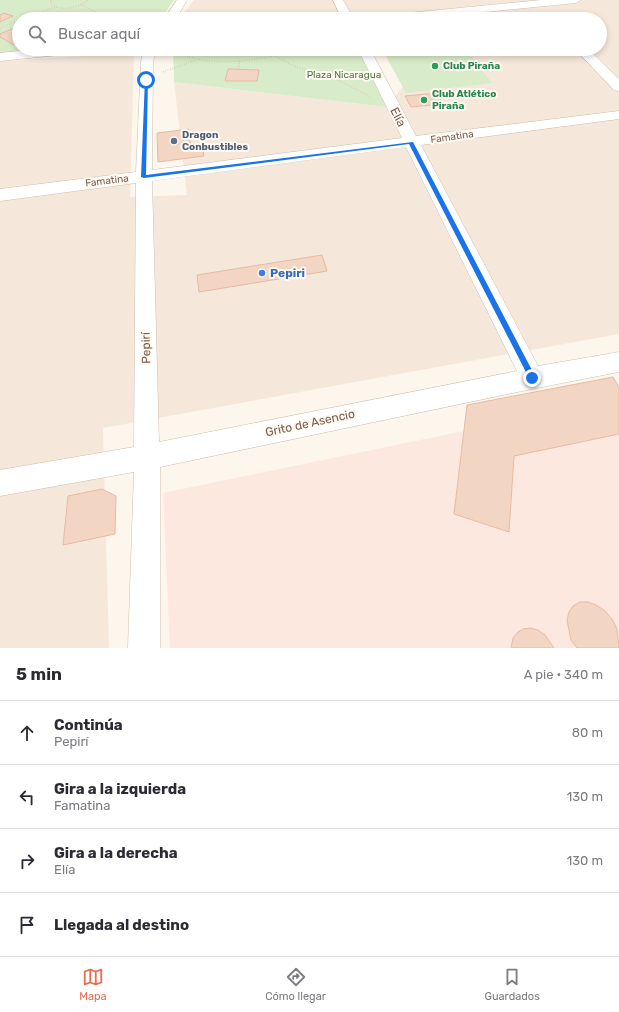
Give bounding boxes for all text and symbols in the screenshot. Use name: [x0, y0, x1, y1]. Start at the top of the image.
search box: [12, 12, 607, 56]
icon: search: [26, 23, 48, 45]
text: Buscar aquí: [58, 25, 140, 43]
place label: Club Piraña: [443, 60, 500, 72]
marker: Club Piraña: [430, 61, 440, 71]
park label: Plaza Nicaragua: [307, 69, 381, 81]
route start: [137, 71, 155, 89]
place label: Club Atlético Piraña: [432, 88, 496, 112]
marker: Club Atlético Piraña: [419, 95, 429, 105]
street label: Elía: [387, 105, 409, 129]
street label: Famatina: [430, 128, 474, 146]
place label: Dragon Conbustibles: [182, 129, 248, 153]
marker: Dragon Conbustibles: [169, 136, 179, 146]
street label: Famatina: [85, 172, 129, 190]
place label: Pepiri: [270, 266, 305, 280]
marker: Pepiri: [257, 268, 267, 278]
street label: Pepirí: [139, 331, 153, 364]
route end: [523, 369, 541, 387]
street label: Grito de Asencio: [264, 407, 356, 439]
text: 5 min: [16, 664, 62, 684]
text: A pie · 340 m: [524, 667, 603, 682]
text: Continúa: [54, 716, 123, 734]
icon: ahead: [16, 722, 38, 744]
text: 80 m: [572, 725, 603, 740]
text: Pepirí: [54, 734, 89, 749]
text: Gira a la izquierda: [54, 780, 186, 798]
icon: left: [16, 786, 38, 808]
text: 130 m: [567, 789, 603, 804]
text: Famatina: [54, 798, 110, 813]
text: Gira a la derecha: [54, 844, 178, 862]
icon: right: [16, 850, 38, 872]
text: 130 m: [567, 853, 603, 868]
text: Elía: [54, 862, 75, 877]
icon: arrive: [16, 914, 38, 936]
text: Llegada al destino: [54, 916, 189, 934]
tab: Mapa: [79, 966, 107, 1003]
tab: Cómo llegar: [265, 966, 326, 1003]
tab: Guardados: [484, 966, 540, 1003]

